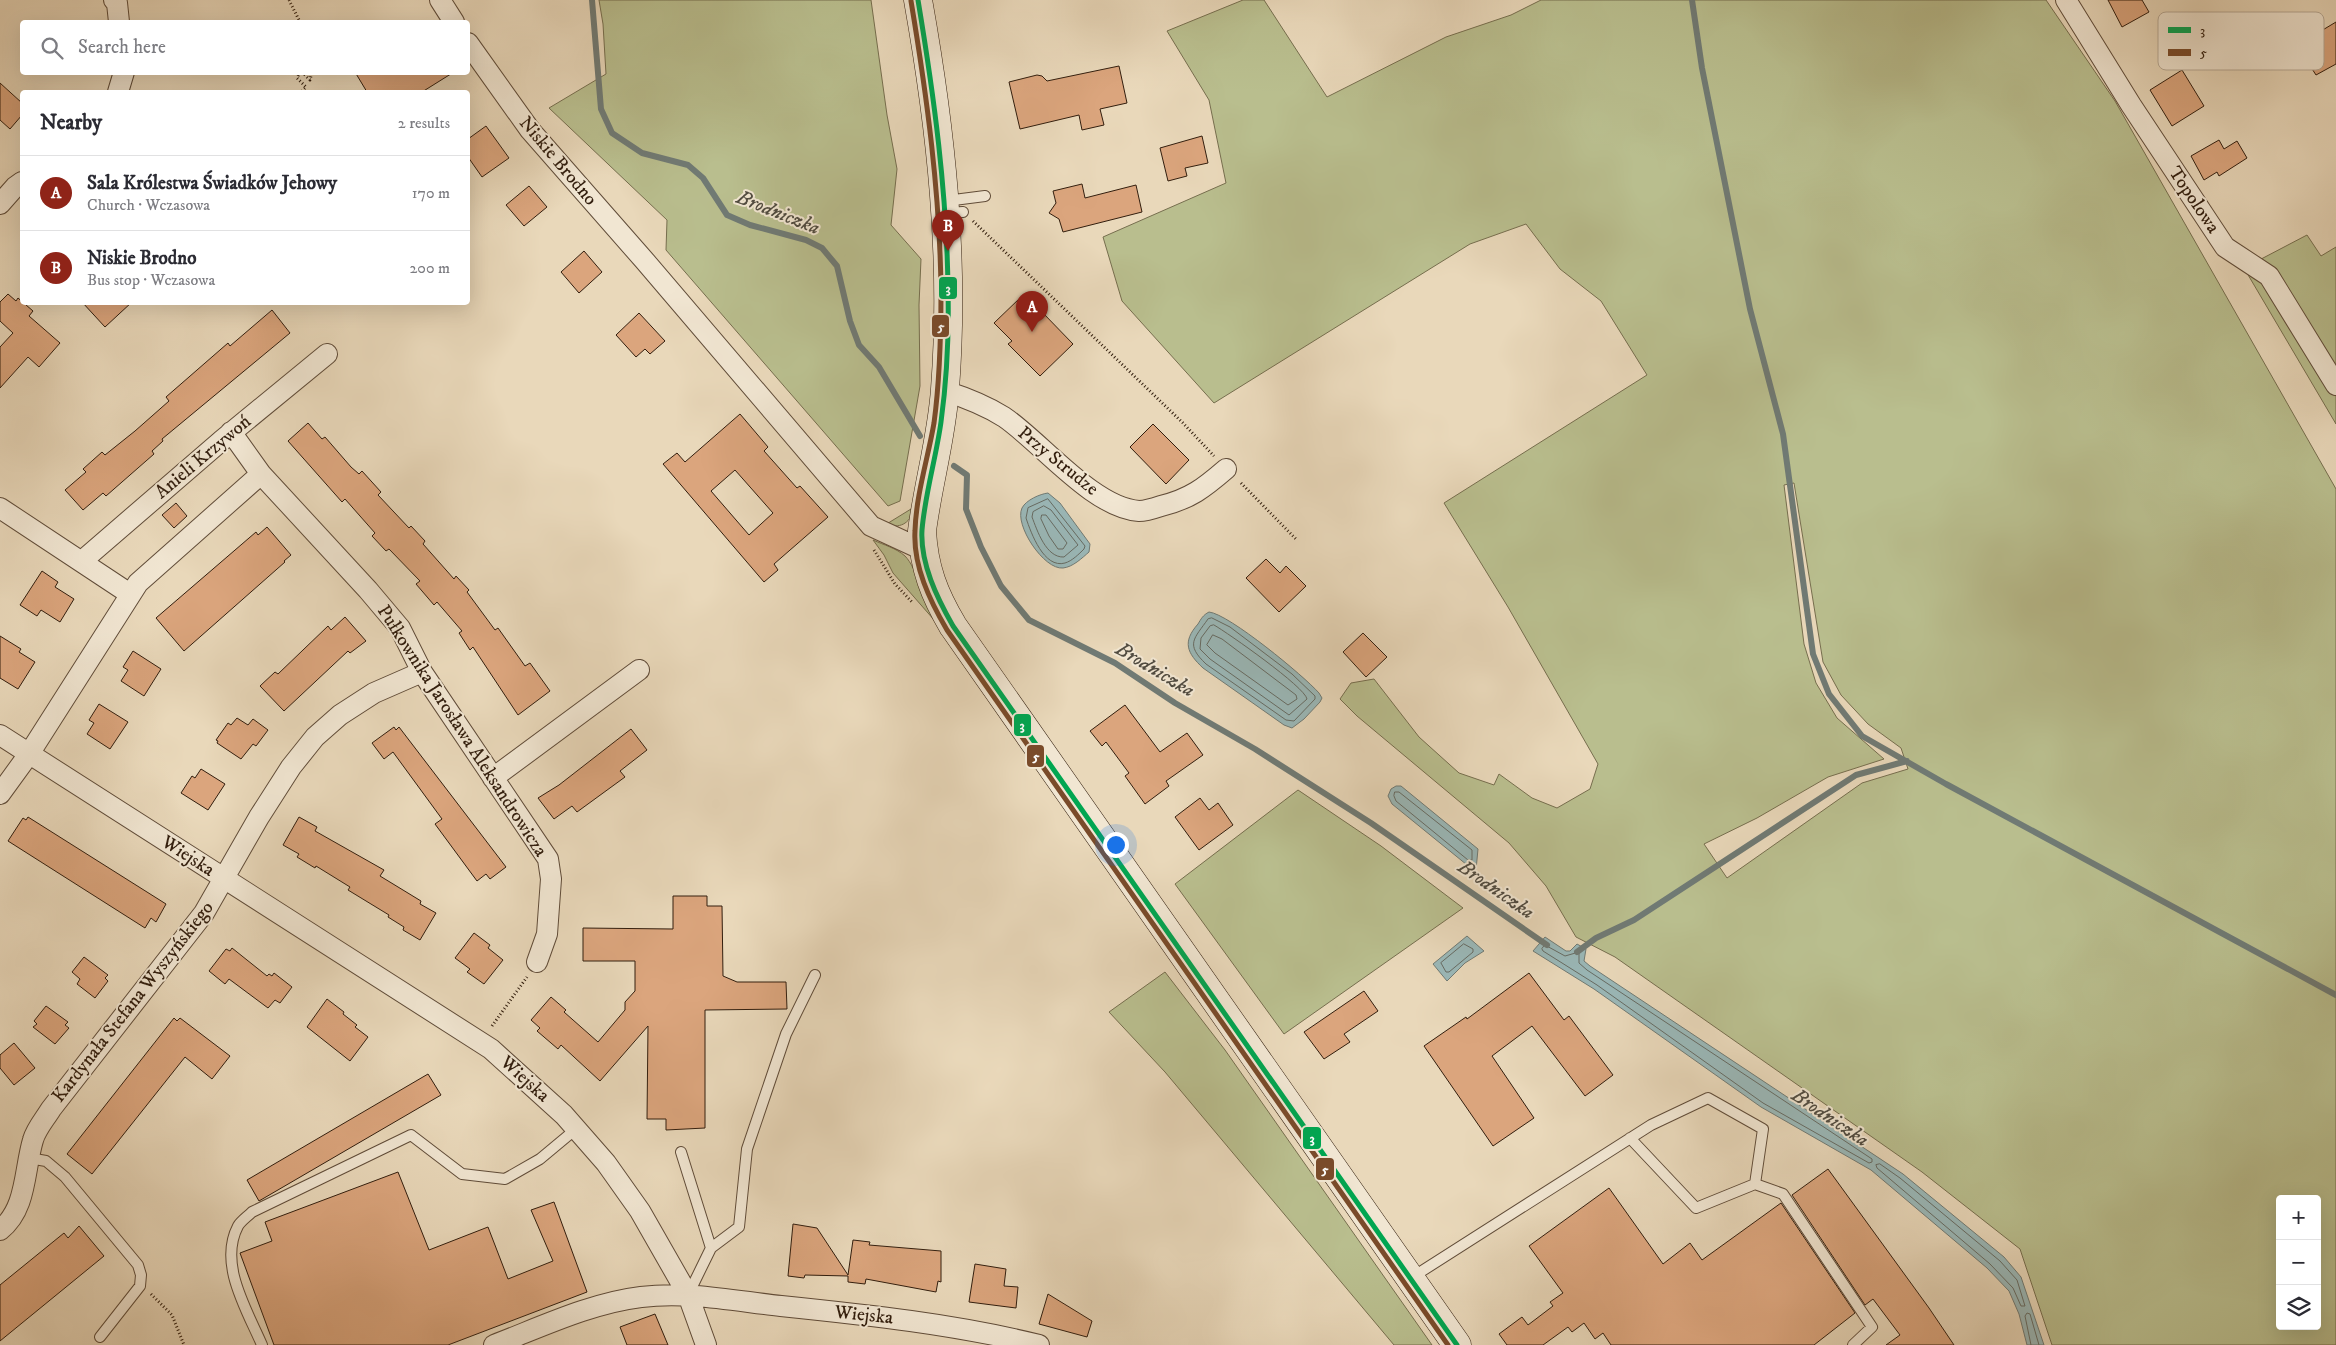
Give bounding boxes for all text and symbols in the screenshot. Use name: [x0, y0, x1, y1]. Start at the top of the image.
legend: [2158, 12, 2324, 70]
search box: [20, 20, 470, 75]
text: 3: [2200, 22, 2205, 40]
icon: search: [38, 34, 66, 62]
text: Search here: [78, 36, 166, 59]
text: 5: [2200, 44, 2207, 62]
text: Nearby: [40, 110, 102, 136]
street label: Niskie Brodno: [514, 112, 602, 210]
text: 2 results: [398, 113, 450, 133]
street label: Topolowa: [2163, 162, 2225, 238]
text: Sala Królestwa Świadków Jehowy: [87, 172, 337, 195]
text: A: [51, 183, 61, 203]
text: 170 m: [412, 183, 450, 203]
water label: Brodniczka: [732, 185, 823, 241]
text: Church · Wczasowa: [87, 195, 210, 215]
pin: B: [932, 210, 964, 251]
text: Niskie Brodno: [87, 247, 196, 270]
text: B: [51, 258, 61, 278]
text: 200 m: [409, 258, 450, 278]
text: Bus stop · Wczasowa: [87, 270, 215, 290]
line badge: 3: [938, 276, 958, 300]
text: 3: [945, 280, 951, 298]
pin: A: [1016, 291, 1048, 332]
line badge: 5: [931, 314, 950, 338]
text: 5: [937, 318, 945, 336]
street label: Anieli Krzywoń: [150, 410, 256, 504]
street label: Przy Strudze: [1013, 421, 1103, 501]
street label: Pułkownika Jarosława Aleksandrowicza: [372, 601, 552, 861]
water label: Brodniczka: [1110, 636, 1199, 703]
line badge: 3: [1013, 713, 1032, 737]
text: 3: [1019, 717, 1025, 735]
line badge: 5: [1026, 744, 1045, 768]
text: 5: [1032, 748, 1040, 766]
street label: Wiejska: [156, 830, 219, 882]
your location: [1103, 832, 1129, 858]
water label: Brodniczka: [1452, 854, 1539, 925]
street label: Kardynała Stefana Wyszyńskiego: [47, 897, 219, 1107]
street label: Wiejska: [495, 1050, 554, 1107]
water label: Brodniczka: [1786, 1083, 1873, 1153]
line badge: 3: [1302, 1126, 1322, 1150]
text: 3: [1309, 1130, 1315, 1148]
line badge: 5: [1315, 1157, 1335, 1181]
text: 5: [1321, 1161, 1329, 1179]
map controls: [2276, 1195, 2321, 1330]
button: +: [2276, 1195, 2321, 1240]
button: −: [2276, 1240, 2321, 1285]
button: layers: [2276, 1285, 2321, 1330]
street label: Wiejska: [833, 1300, 894, 1329]

